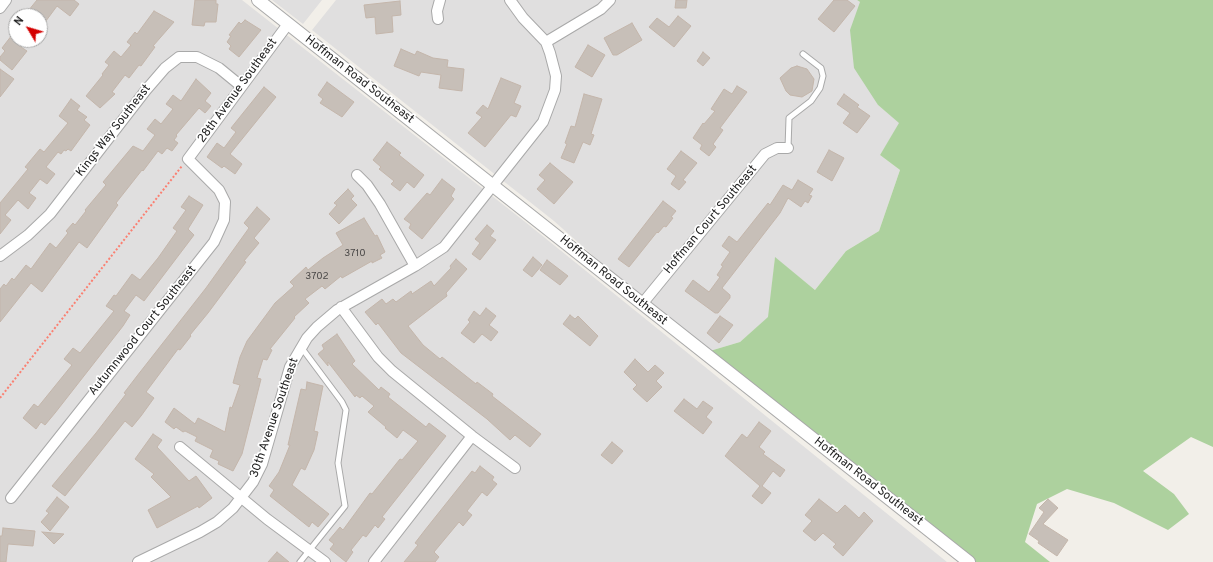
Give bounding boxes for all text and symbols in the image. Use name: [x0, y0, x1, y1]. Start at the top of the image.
north arrow: [8, 8, 48, 48]
text: N: [11, 14, 27, 29]
street label: Hoffman Road Southeast: [302, 33, 416, 127]
street label: 28th Avenue Southeast: [195, 36, 281, 146]
street label: Kings Way Southeast: [74, 82, 154, 180]
street label: Hoffman Court Southeast: [661, 163, 761, 277]
street label: Hoffman Road Southeast: [556, 233, 670, 329]
house number: 3710: [344, 248, 366, 260]
street label: Autumnwood Court Southeast: [86, 263, 200, 399]
house number: 3702: [305, 271, 329, 283]
street label: 30th Avenue Southeast: [248, 356, 302, 480]
street label: Hoffman Road Southeast: [811, 435, 925, 529]

